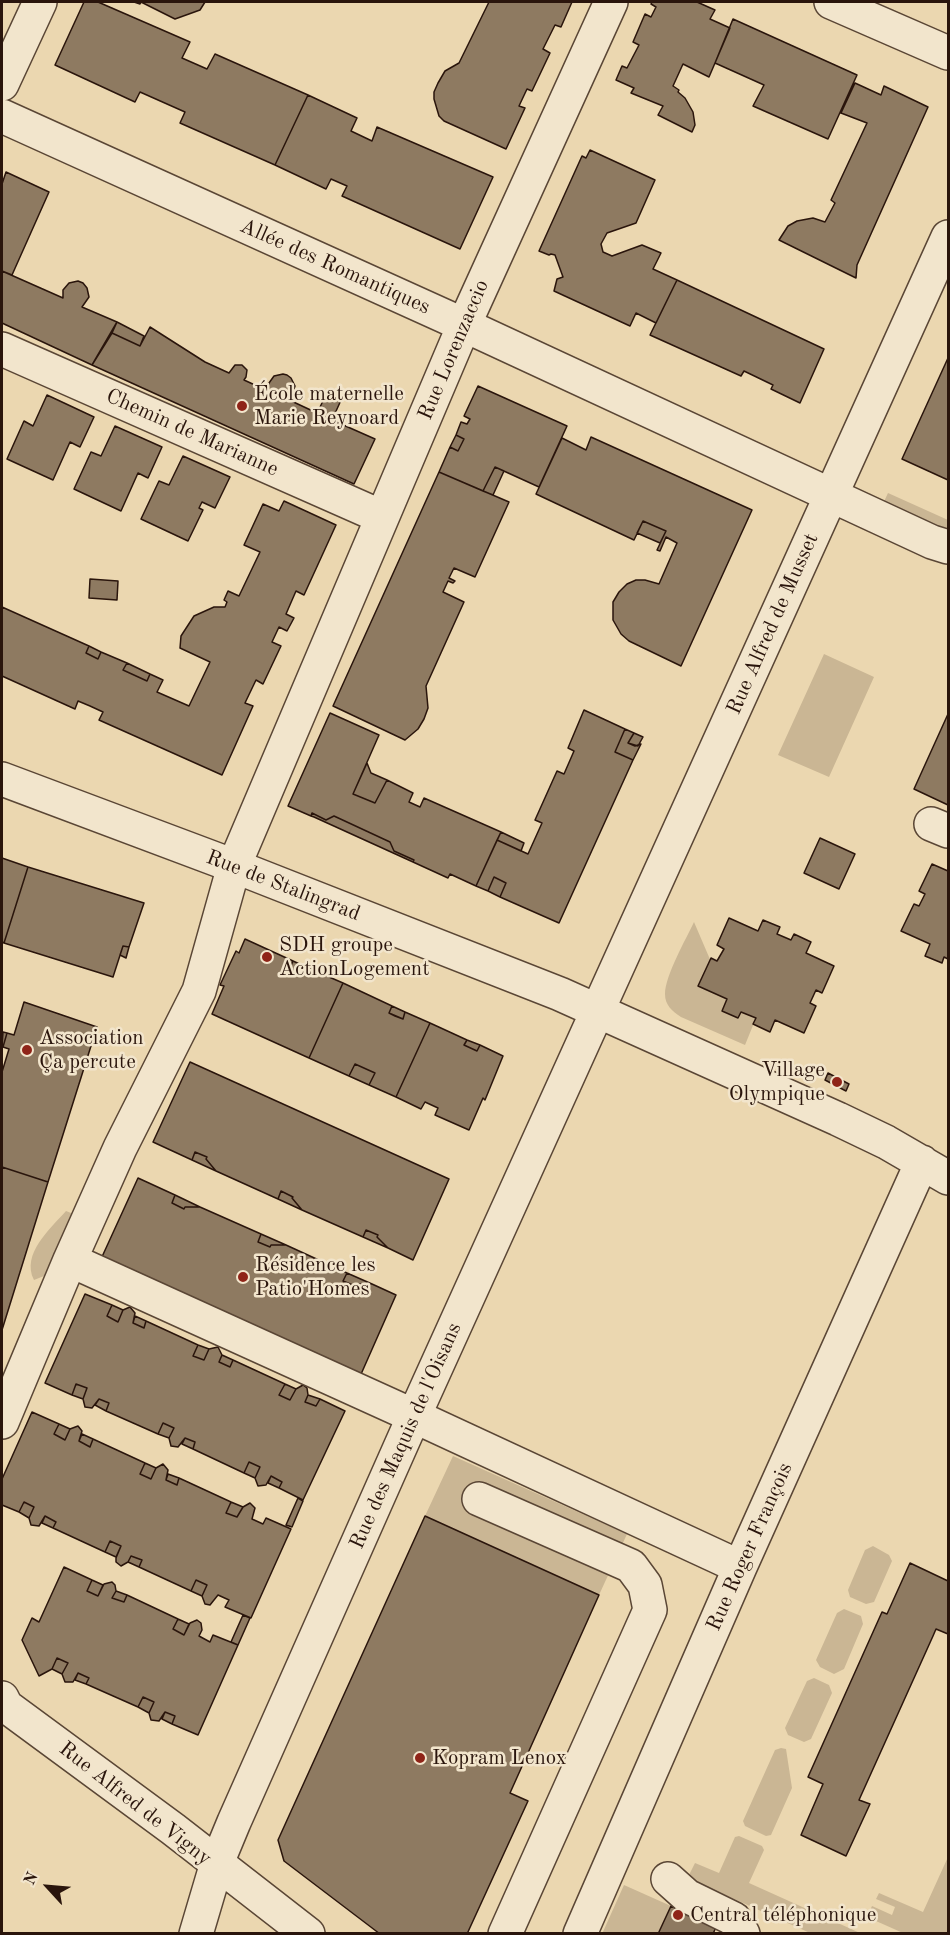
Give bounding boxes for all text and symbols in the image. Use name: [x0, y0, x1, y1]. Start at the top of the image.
street label: Allée des Romantiques: [236, 214, 434, 320]
street label: Rue Lorenzaccio: [413, 276, 495, 424]
place label: École maternelle Marie Reynoard: [254, 381, 404, 431]
street label: Chemin de Marianne: [102, 384, 282, 482]
marker: École maternelle Marie Reynoard: [235, 399, 249, 413]
street label: Rue Alfred de Musset: [722, 529, 824, 719]
street label: Rue de Stalingrad: [202, 845, 364, 927]
place label: SDH groupe ActionLogement: [279, 932, 429, 982]
marker: SDH groupe ActionLogement: [260, 950, 274, 964]
place label: Association Ça percute: [39, 1025, 144, 1075]
marker: Association Ça percute: [20, 1043, 34, 1057]
place label: Village Olympique: [729, 1057, 825, 1107]
marker: Village Olympique: [830, 1075, 844, 1089]
place label: Résidence les Patio'Homes: [255, 1252, 376, 1302]
marker: Résidence les Patio'Homes: [236, 1270, 250, 1284]
street label: Rue des Maquis de l'Oisans: [345, 1319, 467, 1553]
street label: Rue Roger François: [702, 1459, 798, 1635]
street label: Rue Alfred de Vigny: [54, 1737, 216, 1871]
place label: Kopram Lenox: [432, 1745, 567, 1771]
marker: Kopram Lenox: [413, 1751, 427, 1765]
north arrow: [18, 1857, 78, 1917]
text: N: [22, 1870, 42, 1888]
place label: Central téléphonique: [690, 1902, 876, 1928]
marker: Central téléphonique: [671, 1908, 685, 1922]

